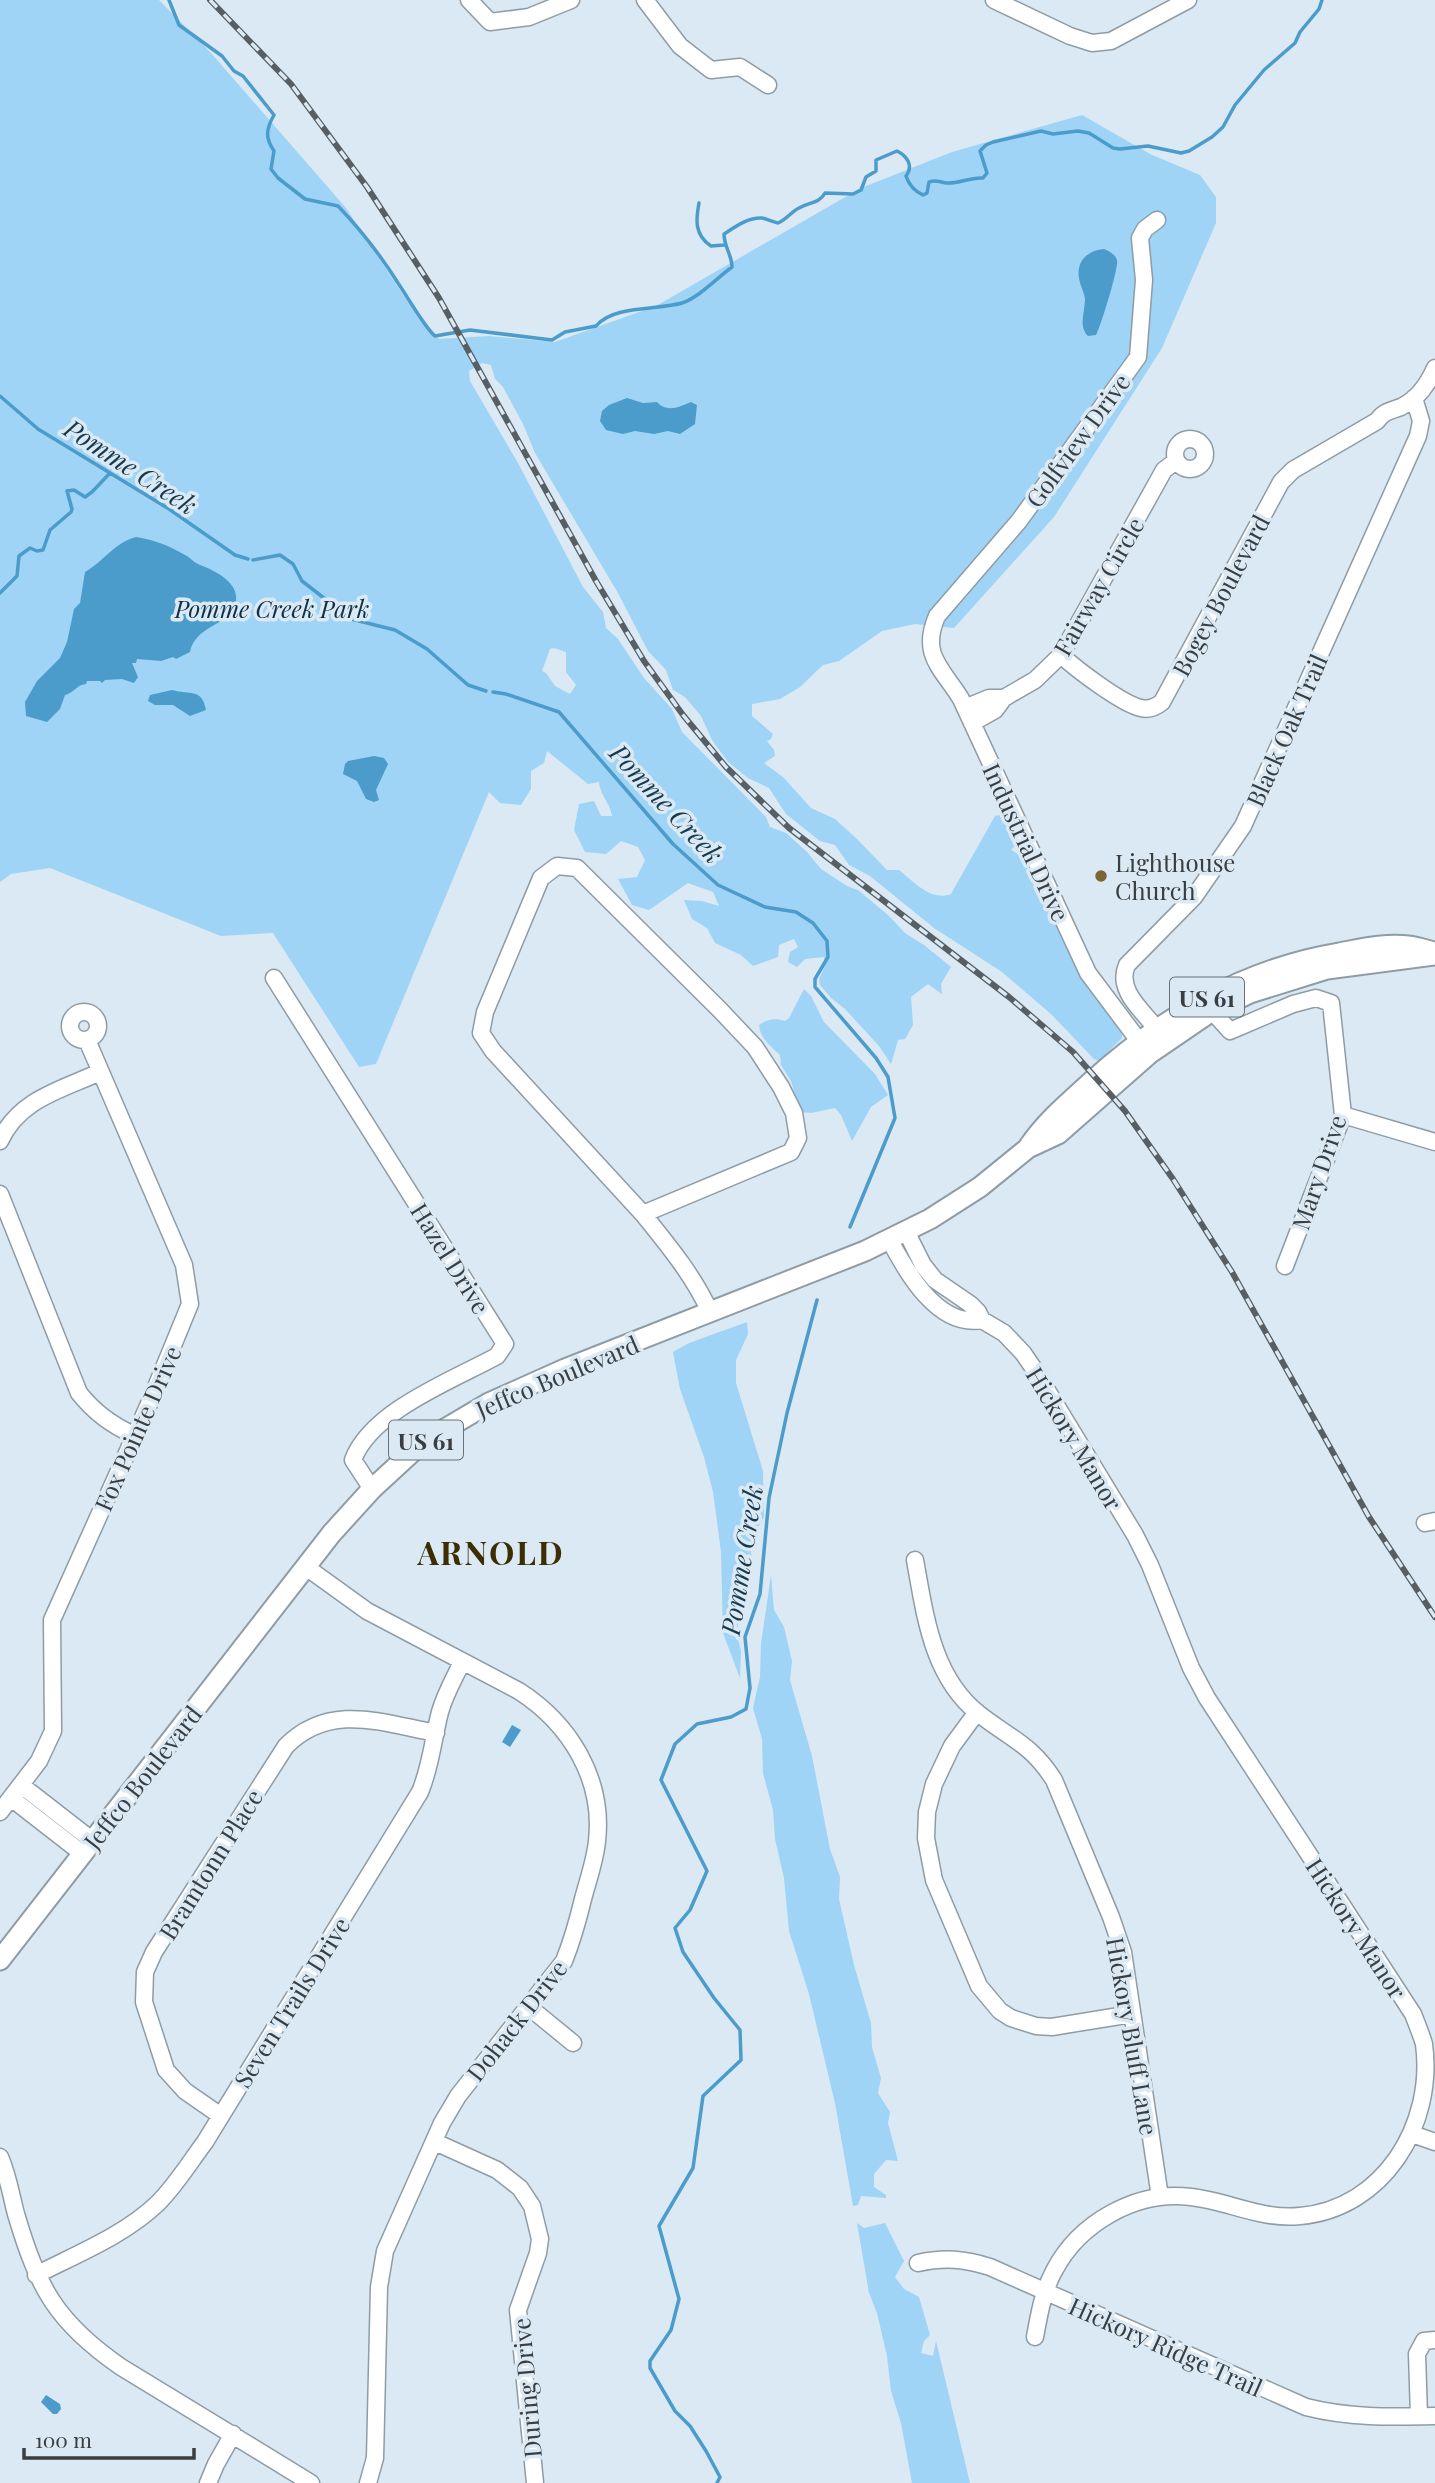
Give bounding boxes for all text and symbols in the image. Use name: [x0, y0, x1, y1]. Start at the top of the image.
street label: Golfview Drive: [1018, 367, 1136, 513]
water label: Pomme Creek: [57, 410, 204, 522]
street label: Bogey Boulevard: [1164, 509, 1276, 681]
street label: Fairway Circle: [1045, 511, 1151, 661]
park label: Pomme Creek Park: [174, 592, 369, 624]
street label: Black Oak Trail: [1238, 649, 1334, 811]
water label: Pomme Creek: [602, 735, 731, 870]
street label: Industrial Drive: [976, 758, 1078, 926]
place label: Lighthouse Church: [1115, 846, 1236, 906]
marker: Lighthouse Church: [1093, 868, 1109, 884]
road number: US 61: [1170, 978, 1244, 1016]
street label: Mary Drive: [1283, 1110, 1353, 1234]
street label: Hazel Drive: [404, 1196, 498, 1320]
street label: Jeffco Boulevard: [470, 1327, 643, 1425]
street label: Fox Pointe Drive: [86, 1340, 188, 1516]
street label: Hickory Manor: [1020, 1361, 1130, 1516]
road number: US 61: [389, 1420, 463, 1460]
water label: Pomme Creek: [712, 1483, 770, 1638]
district label: ARNOLD: [416, 1530, 565, 1573]
street label: Jeffco Boulevard: [75, 1699, 208, 1856]
street label: Bramtonn Place: [151, 1783, 269, 1945]
street label: Hickory Manor: [1300, 1852, 1415, 2005]
street label: Seven Trails Drive: [226, 1911, 356, 2093]
street label: Hickory Bluff Lane: [1100, 1935, 1166, 2137]
street label: Dohack Drive: [459, 1953, 573, 2087]
street label: Hickory Ridge Trail: [1064, 2289, 1268, 2403]
street label: During Drive: [504, 2317, 548, 2459]
scale bar: [24, 2416, 194, 2460]
text: 100 m: [35, 2425, 92, 2453]

